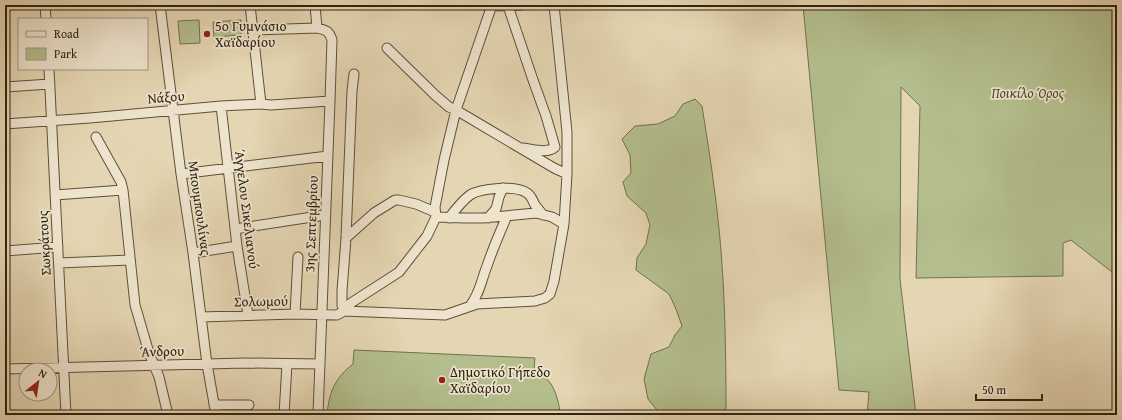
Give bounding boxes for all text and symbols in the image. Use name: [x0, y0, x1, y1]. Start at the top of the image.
place label: 5ο Γυμνάσιο Χαϊδαρίου: [215, 16, 287, 52]
legend: [18, 18, 148, 70]
text: Road: [54, 25, 80, 42]
marker: 5ο Γυμνάσιο Χαϊδαρίου: [202, 29, 212, 39]
text: Park: [54, 45, 78, 62]
park label: Ποικίλο Όρος: [991, 83, 1065, 103]
street label: Νάξου: [147, 85, 185, 109]
street label: Άγγελου Σικελιανού: [230, 148, 264, 270]
street label: Μπουμπουλίνας: [183, 160, 217, 257]
street label: 3ης Σεπτεμβρίου: [299, 175, 323, 273]
street label: Σωκράτους: [32, 210, 56, 276]
street label: Σολωμού: [234, 291, 288, 311]
street label: Άνδρου: [140, 341, 184, 361]
north arrow: [18, 362, 58, 402]
place label: Δημοτικό Γήπεδο Χαϊδαρίου: [450, 362, 550, 398]
text: N: [36, 365, 51, 382]
marker: Δημοτικό Γήπεδο Χαϊδαρίου: [437, 375, 447, 385]
scale bar: [976, 376, 1042, 402]
text: 50 m: [982, 381, 1006, 398]

